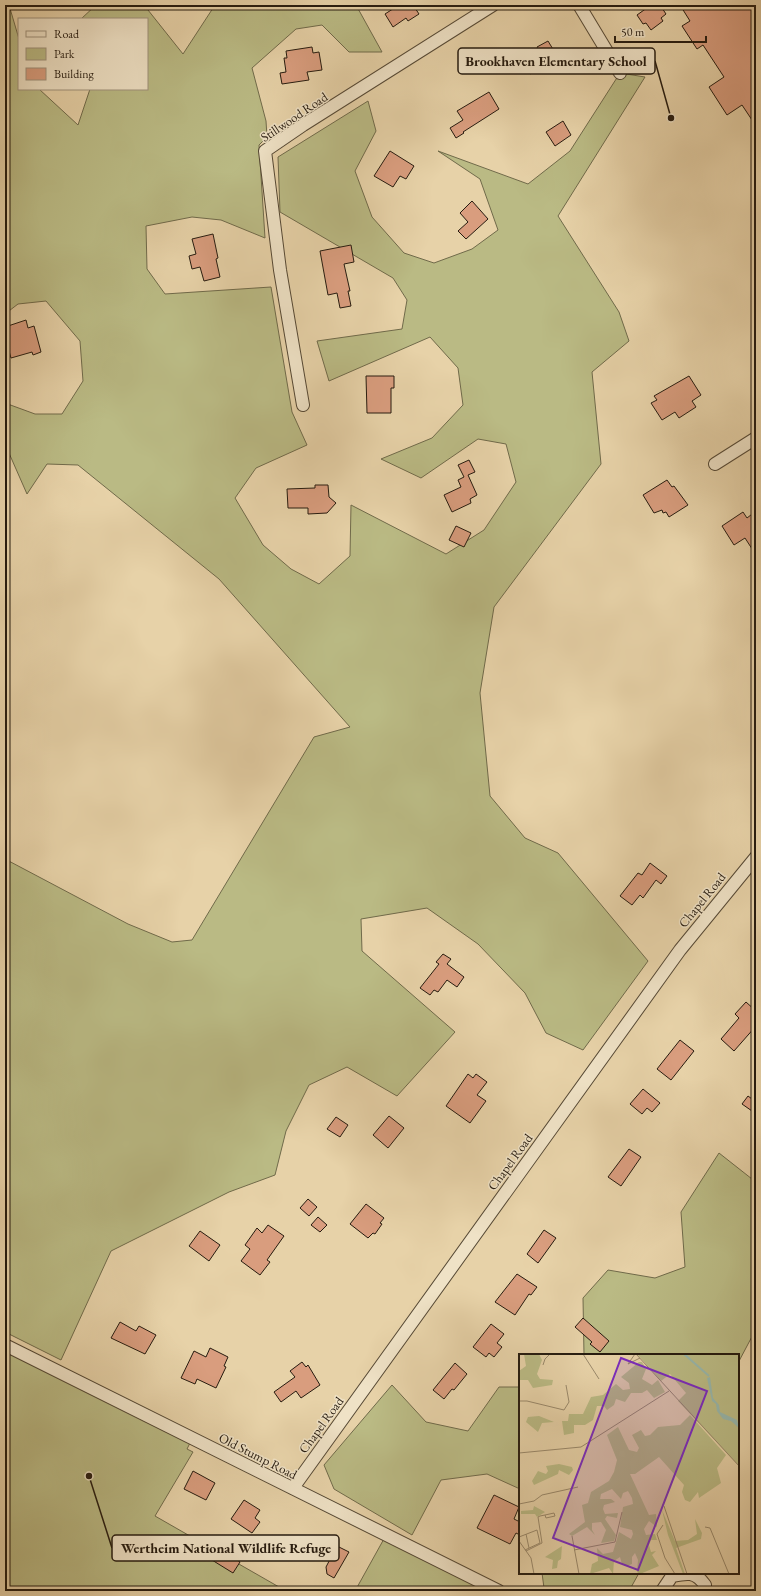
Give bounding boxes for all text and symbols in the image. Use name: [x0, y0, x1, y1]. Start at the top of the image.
legend: [18, 18, 148, 90]
scale bar: [615, 18, 706, 44]
text: 50 m: [621, 24, 645, 40]
text: Road: [54, 26, 80, 42]
text: Park: [54, 46, 75, 62]
callout: Brookhaven Elementary School: [458, 48, 655, 74]
text: Brookhaven Elementary School: [465, 52, 647, 70]
text: Building: [54, 66, 95, 82]
street label: Stillwood Road: [257, 88, 331, 146]
street label: Chapel Road: [675, 869, 730, 931]
street label: Chapel Road: [484, 1130, 536, 1194]
inset map: [519, 1354, 739, 1574]
street label: Chapel Road: [295, 1393, 347, 1457]
street label: Old Stump Road: [216, 1429, 300, 1483]
callout: Wertheim National Wildlife Refuge: [112, 1535, 339, 1561]
text: Wertheim National Wildlife Refuge: [121, 1539, 331, 1557]

